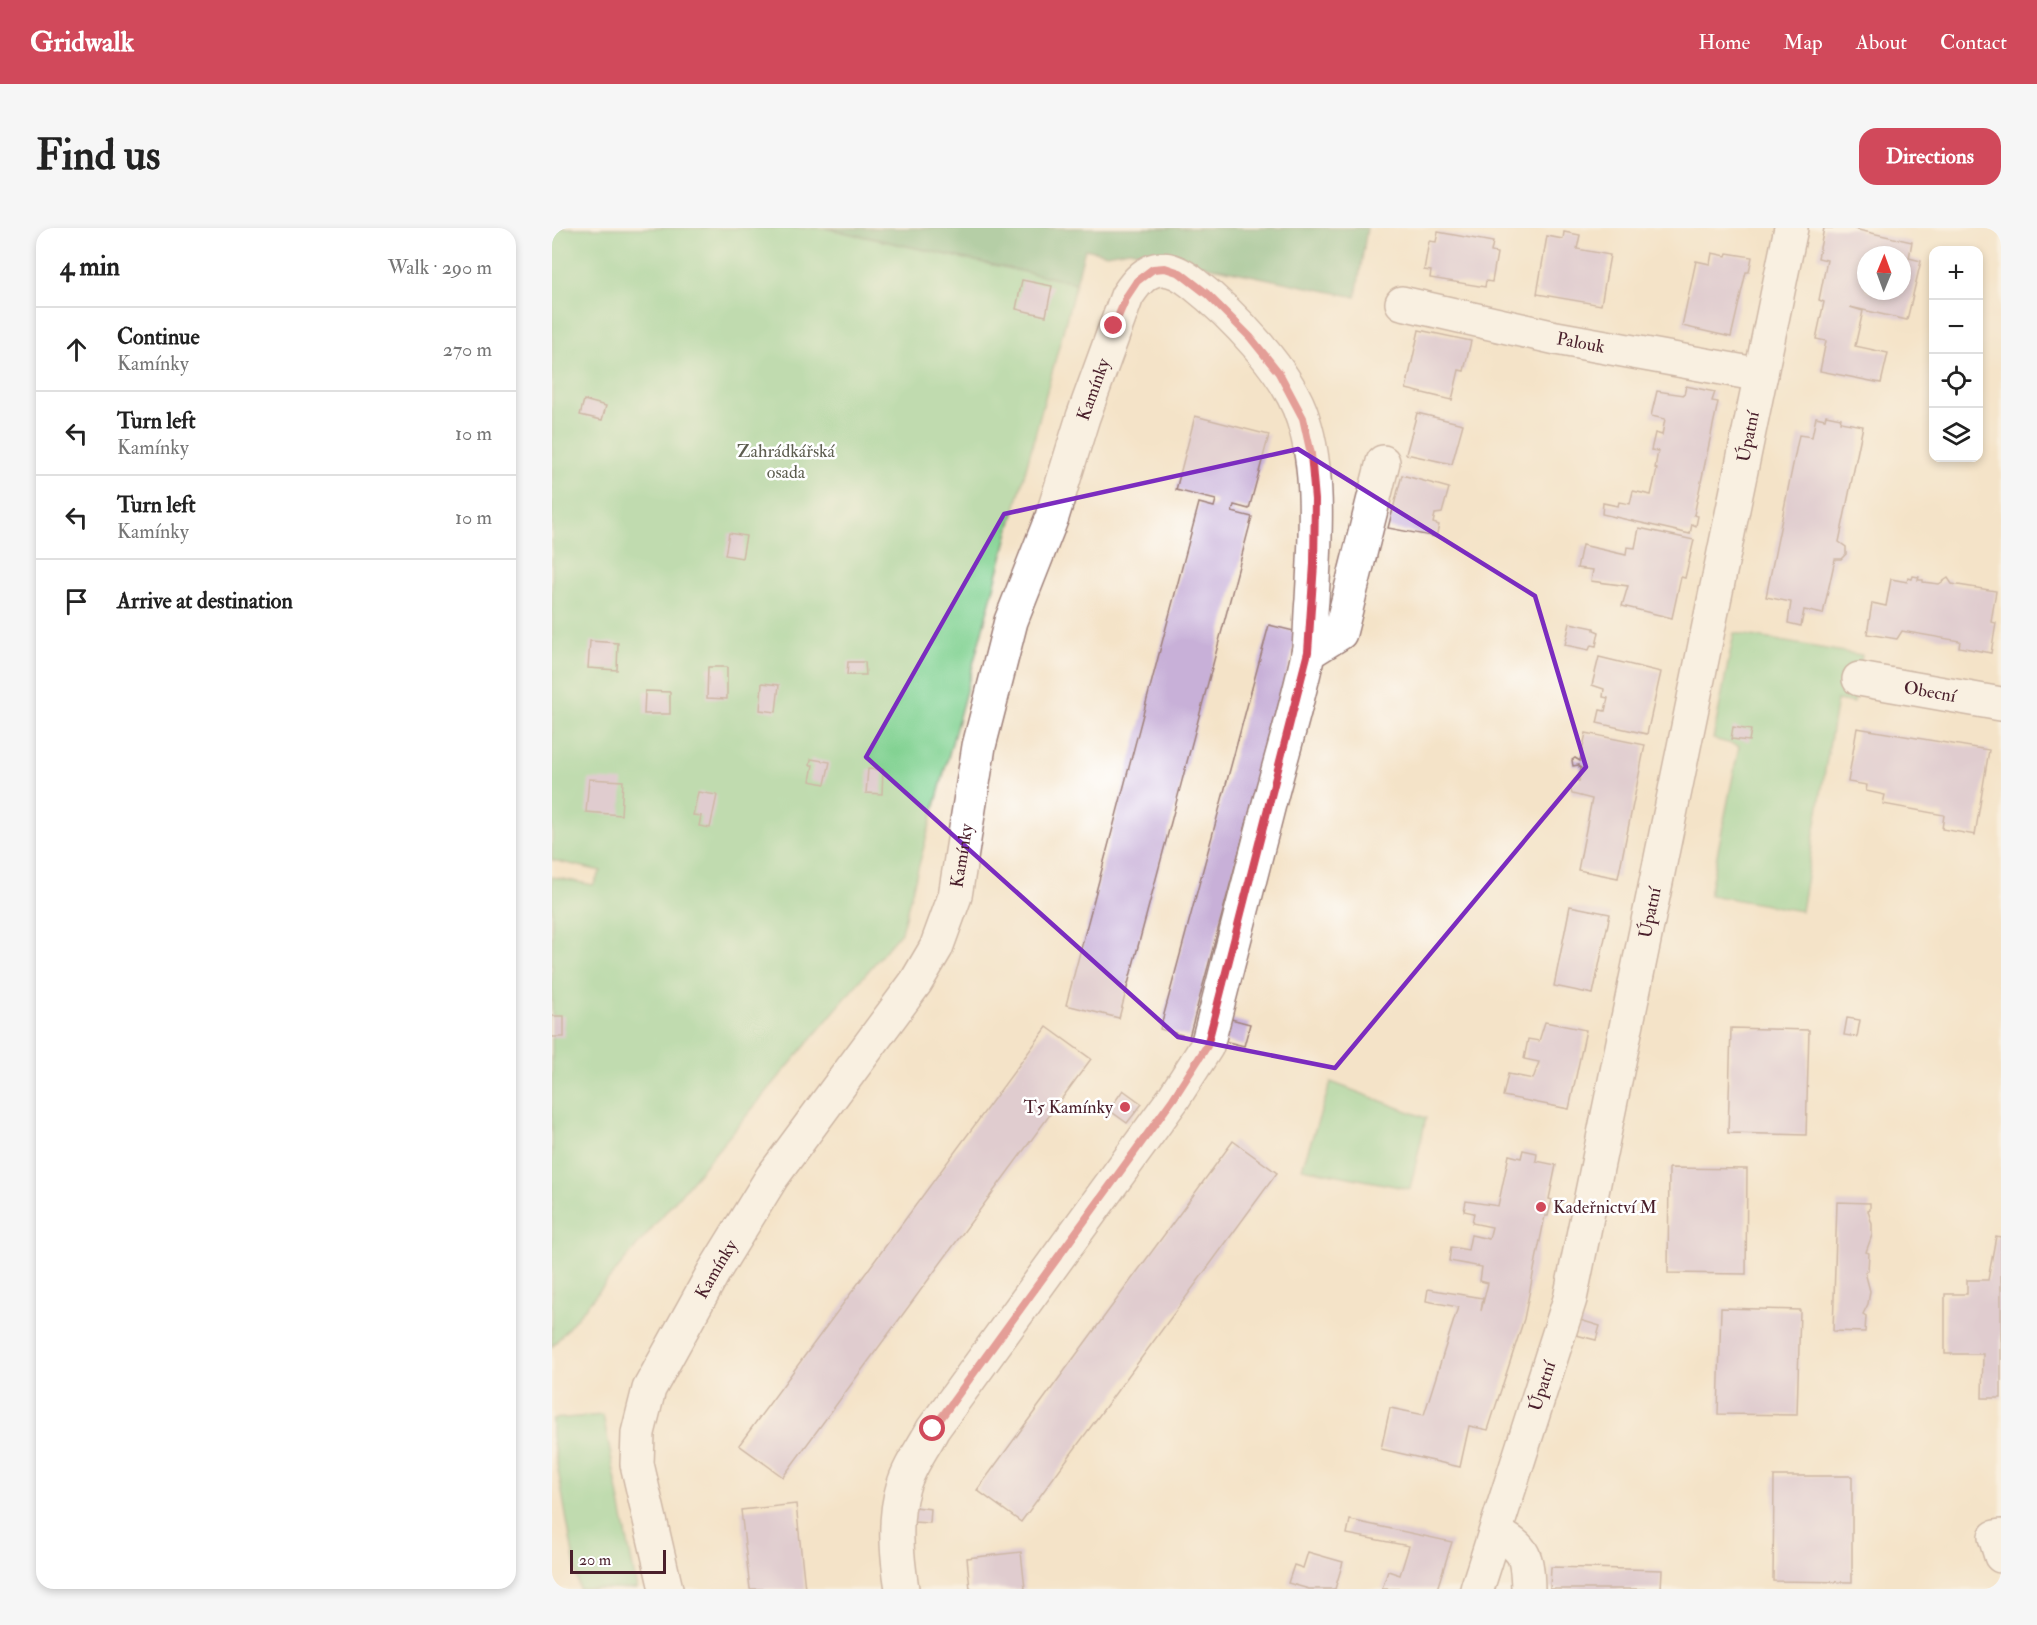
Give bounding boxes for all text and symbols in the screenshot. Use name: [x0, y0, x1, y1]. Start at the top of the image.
text: Gridwalk: [30, 25, 134, 60]
text: Home: [1698, 29, 1750, 56]
text: Map: [1783, 29, 1823, 56]
text: About: [1856, 29, 1907, 56]
text: Contact: [1940, 29, 2007, 56]
button: Directions: [1859, 128, 2001, 185]
text: Find us: [36, 130, 160, 182]
north arrow: [1857, 246, 1911, 300]
map controls: [1929, 246, 1983, 462]
button: +: [1929, 246, 1983, 300]
text: 4 min: [60, 251, 120, 283]
text: Walk · 290 m: [388, 255, 492, 280]
button: −: [1929, 300, 1983, 354]
route end: [1100, 312, 1126, 338]
text: Continue: [117, 323, 200, 351]
street label: Palouk: [1555, 327, 1607, 359]
icon: ahead: [60, 333, 93, 366]
text: 270 m: [443, 337, 492, 362]
text: Kamínky: [117, 351, 189, 376]
street label: Kamínky: [1072, 354, 1116, 424]
button: locate: [1929, 354, 1983, 408]
text: Turn left: [117, 407, 196, 435]
street label: Úpatní: [1732, 408, 1765, 464]
button: layers: [1929, 408, 1983, 462]
icon: left: [60, 417, 93, 450]
text: 10 m: [455, 421, 492, 446]
text: Kamínky: [117, 435, 189, 460]
park label: Zahrádkářská osada: [737, 440, 836, 484]
text: Turn left: [117, 491, 196, 519]
icon: left: [60, 501, 93, 534]
text: 10 m: [455, 505, 492, 530]
text: Kamínky: [117, 519, 189, 544]
icon: arrive: [60, 585, 93, 618]
text: Arrive at destination: [117, 587, 293, 615]
street label: Obecní: [1902, 676, 1959, 708]
street label: Kamínky: [946, 821, 979, 889]
street label: Úpatní: [1634, 884, 1667, 940]
place label: T5 Kamínky: [1023, 1096, 1114, 1119]
marker: T5 Kamínky: [1118, 1100, 1132, 1114]
place label: Kadeřnictví M: [1553, 1196, 1657, 1219]
marker: Kadeřnictví M: [1534, 1200, 1548, 1214]
street label: Kamínky: [690, 1235, 743, 1303]
street label: Úpatní: [1524, 1357, 1562, 1414]
route start: [919, 1415, 945, 1441]
scale bar: [570, 1547, 666, 1574]
text: 20 m: [579, 1550, 611, 1570]

